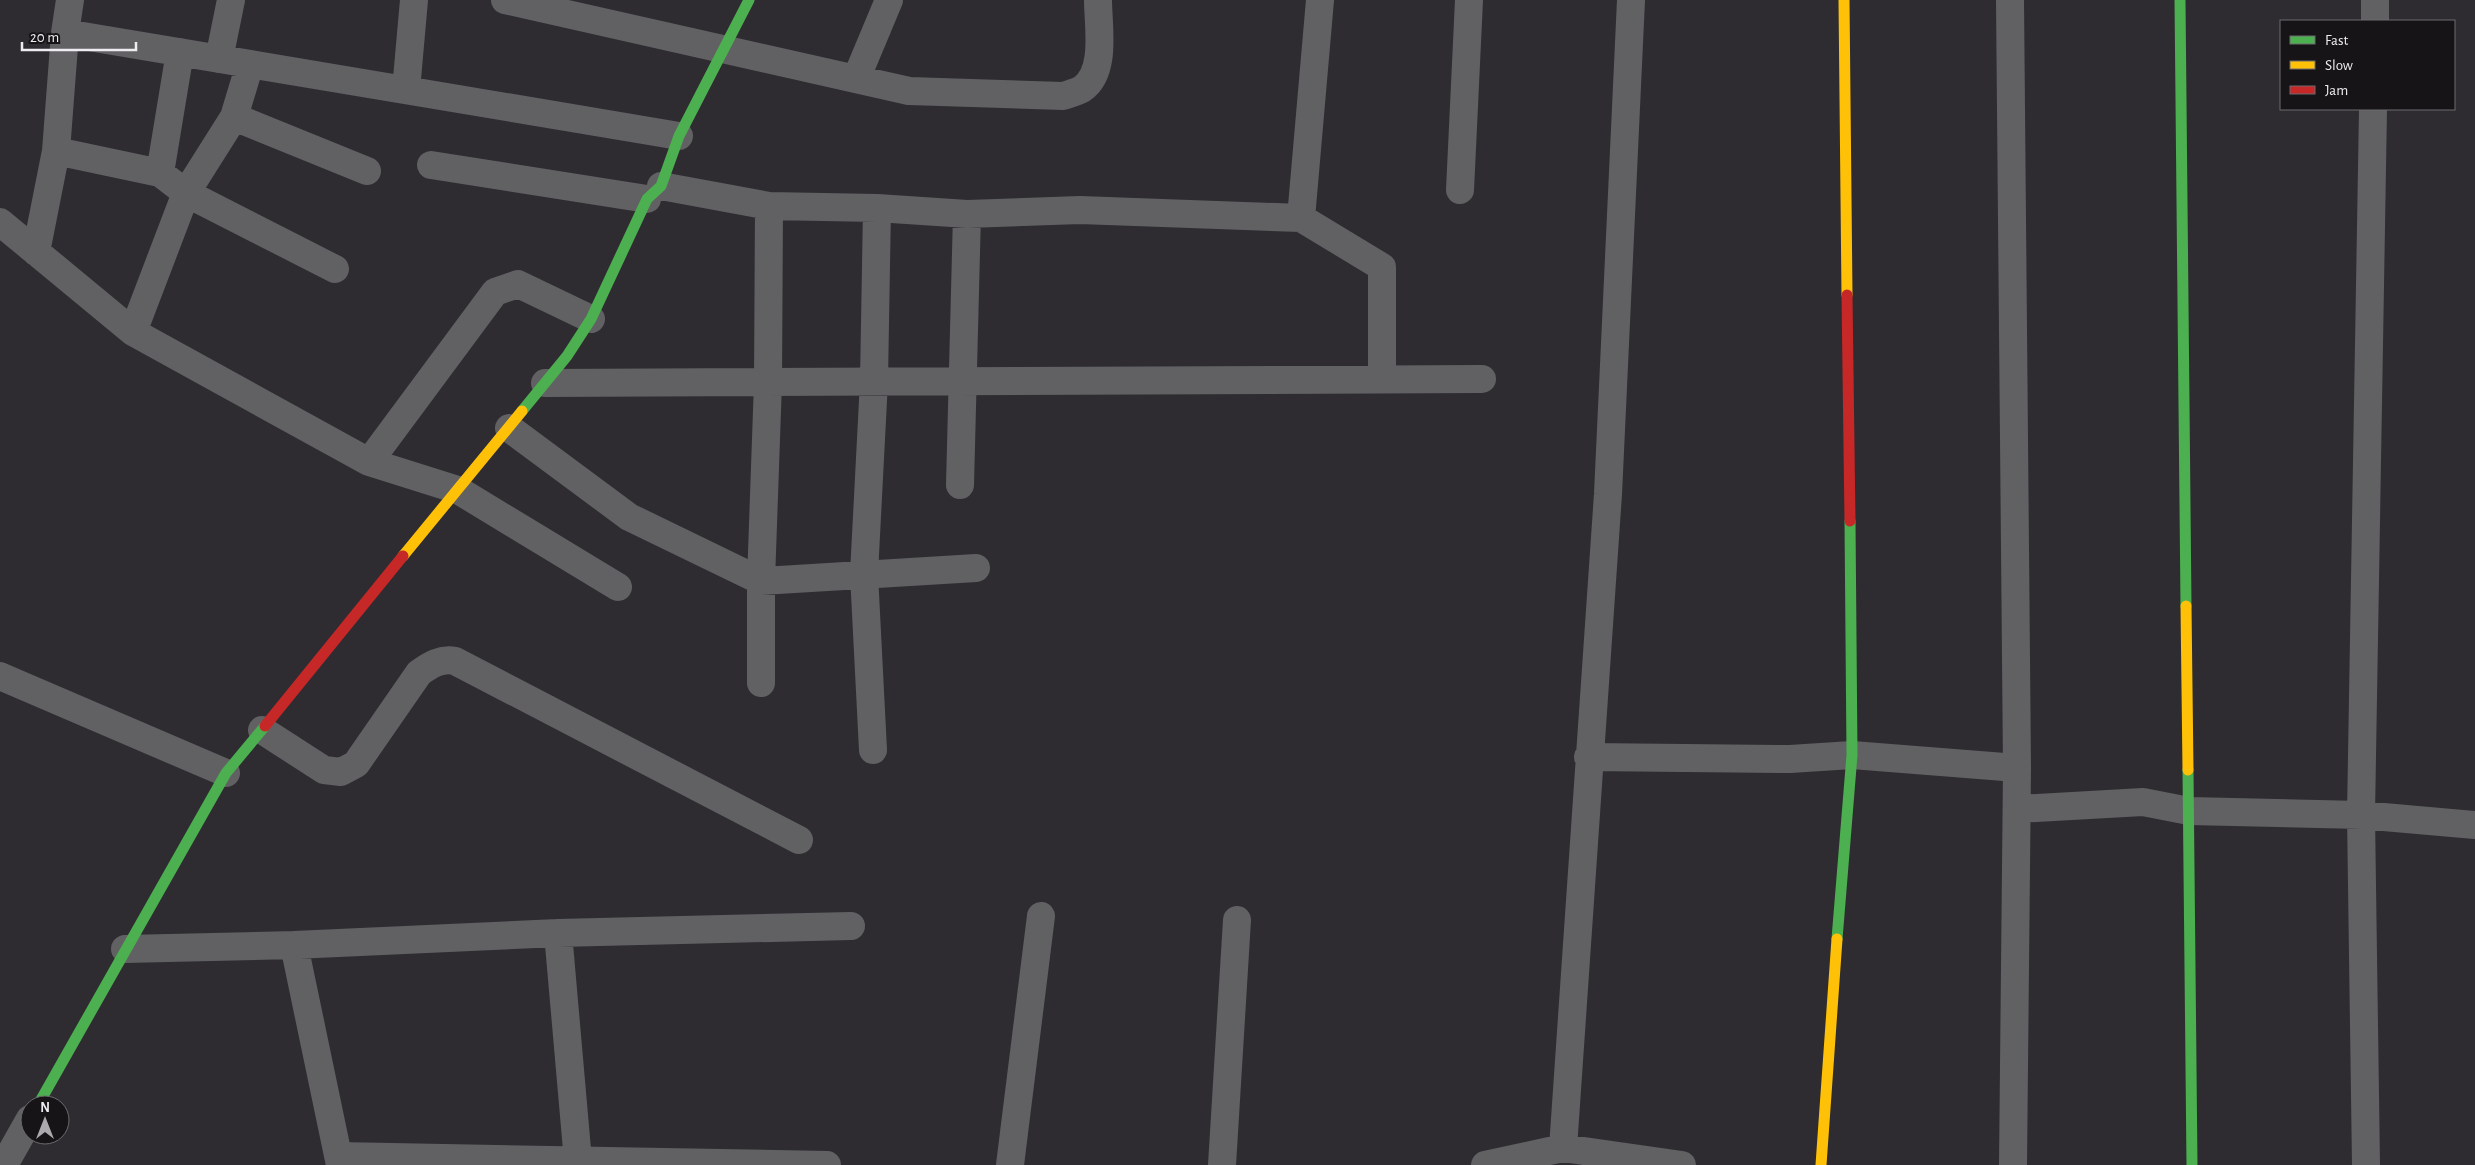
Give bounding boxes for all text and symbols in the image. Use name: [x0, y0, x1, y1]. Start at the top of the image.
scale bar: [22, 20, 136, 52]
legend: [2280, 20, 2455, 110]
text: 20 m: [30, 30, 59, 45]
text: Fast: [2325, 33, 2349, 48]
text: Slow: [2325, 58, 2353, 73]
text: Jam: [2325, 83, 2348, 98]
north arrow: [20, 1095, 70, 1145]
text: N: [40, 1101, 50, 1115]

